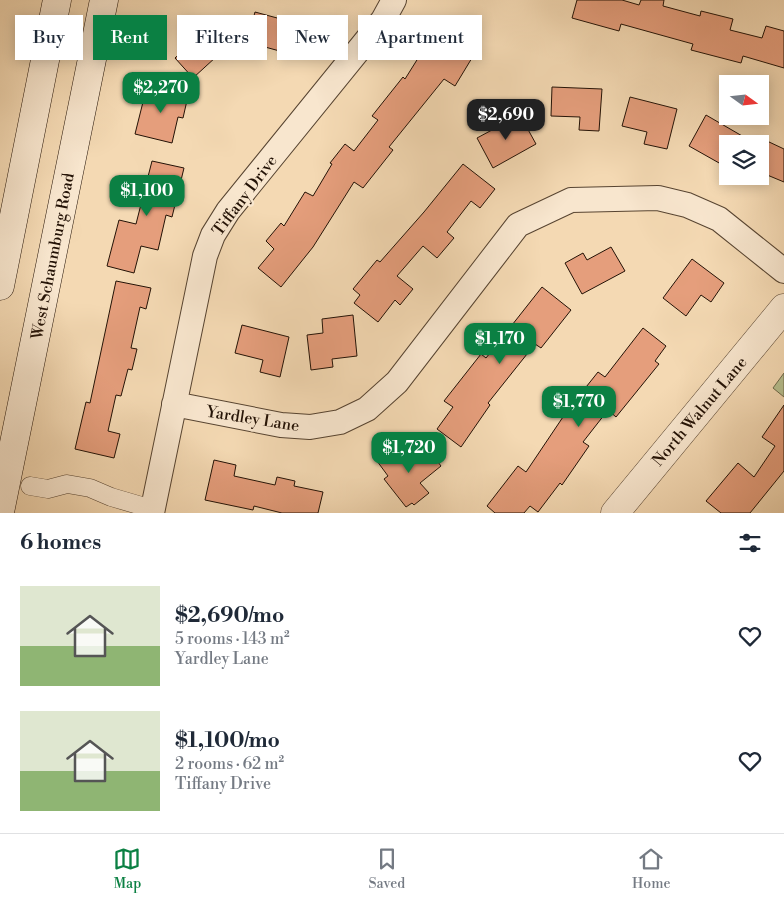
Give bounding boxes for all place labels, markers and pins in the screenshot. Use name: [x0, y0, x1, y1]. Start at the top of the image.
pin: $2,270: [120, 72, 202, 114]
pin: $2,690: [465, 98, 547, 141]
pin: $1,100: [106, 174, 188, 217]
pin: $1,170: [459, 322, 541, 365]
pin: $1,770: [538, 386, 620, 428]
pin: $1,720: [368, 432, 450, 474]

